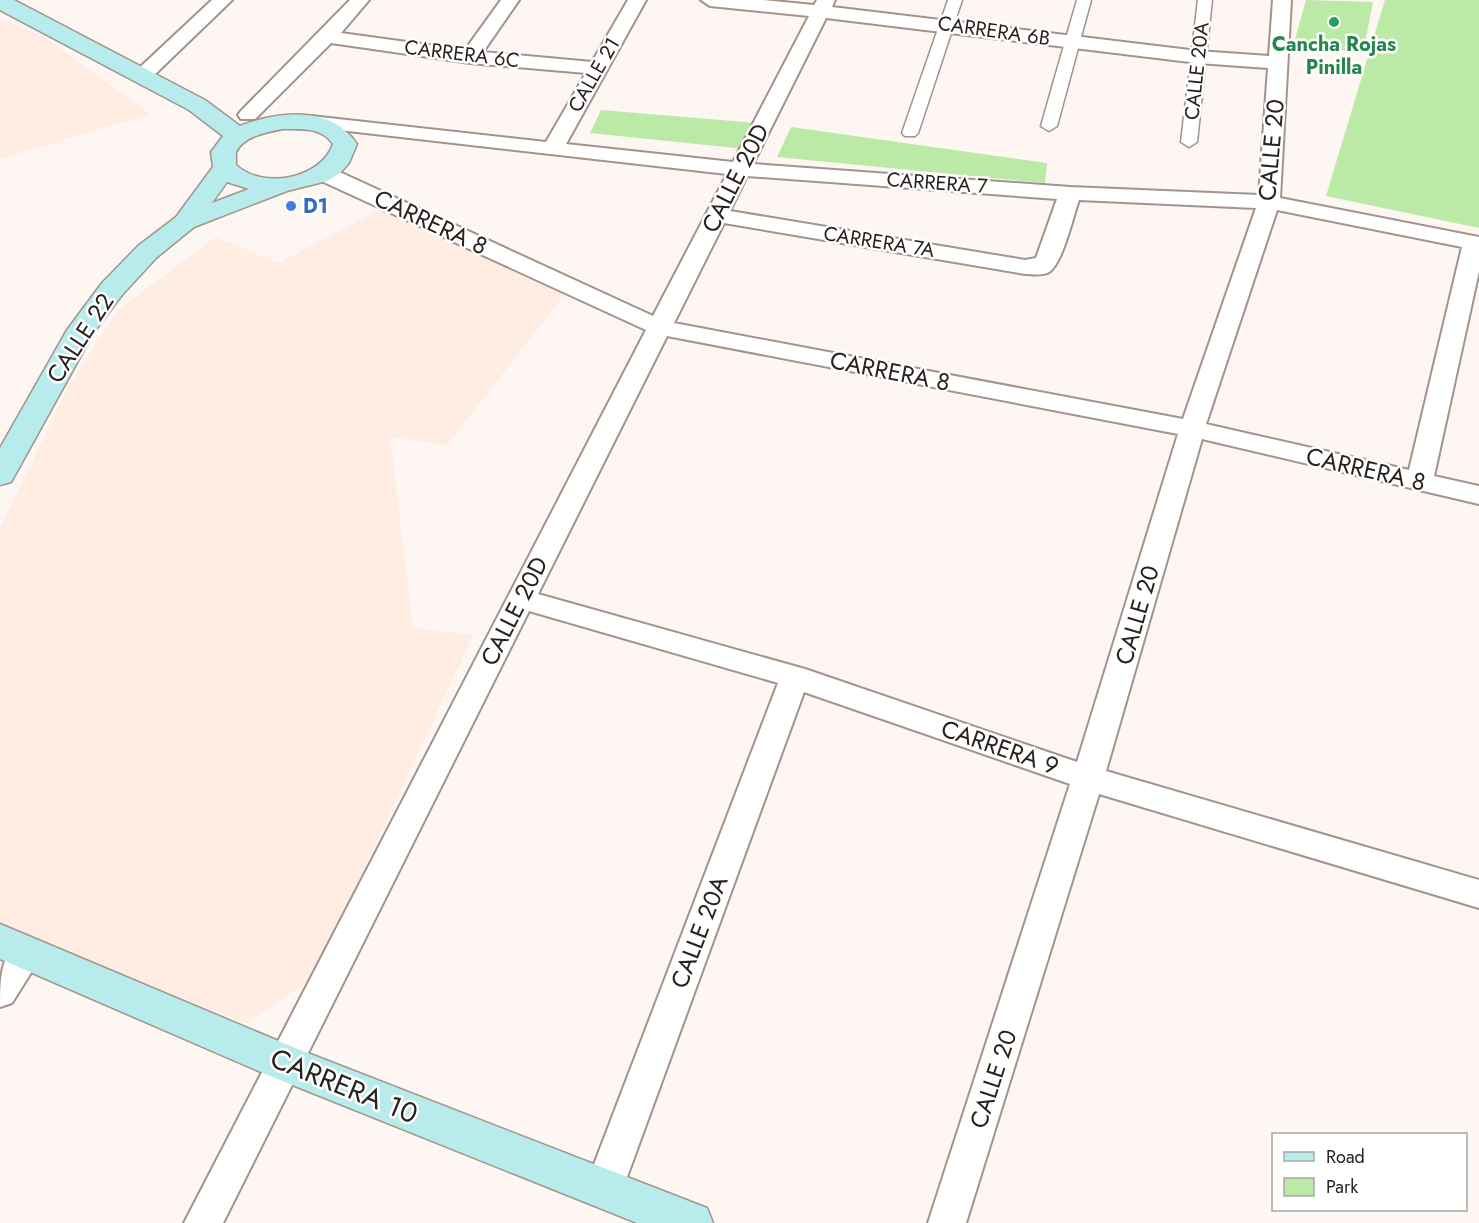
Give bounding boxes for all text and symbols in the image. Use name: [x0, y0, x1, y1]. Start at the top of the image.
street label: CARRERA 6B: [936, 9, 1052, 53]
marker: Cancha Rojas Pinilla: [1327, 15, 1341, 29]
street label: CALLE 20A: [1177, 20, 1217, 121]
place label: Cancha Rojas Pinilla: [1272, 30, 1396, 82]
street label: CALLE 21: [561, 32, 627, 118]
street label: CARRERA 6C: [403, 33, 521, 75]
street label: CALLE 20: [1249, 98, 1293, 202]
street label: CALLE 20D: [693, 117, 777, 239]
street label: CARRERA 7: [886, 165, 989, 201]
street label: CARRERA 8: [369, 180, 493, 264]
place label: D1: [303, 192, 328, 221]
marker: D1: [284, 199, 298, 213]
street label: CARRERA 7A: [821, 219, 937, 265]
street label: CALLE 22: [38, 286, 122, 390]
street label: CARRERA 8: [827, 342, 953, 400]
street label: CARRERA 8: [1303, 438, 1429, 500]
street label: CALLE 20D: [472, 550, 556, 672]
street label: CALLE 20: [1106, 561, 1168, 669]
street label: CARRERA 9: [936, 711, 1064, 783]
street label: CALLE 20A: [662, 871, 737, 993]
street label: CALLE 20: [961, 1025, 1025, 1133]
street label: CARRERA 10: [264, 1038, 424, 1134]
legend: [1272, 1133, 1467, 1211]
text: Road: [1326, 1144, 1365, 1170]
text: Park: [1326, 1174, 1358, 1200]

